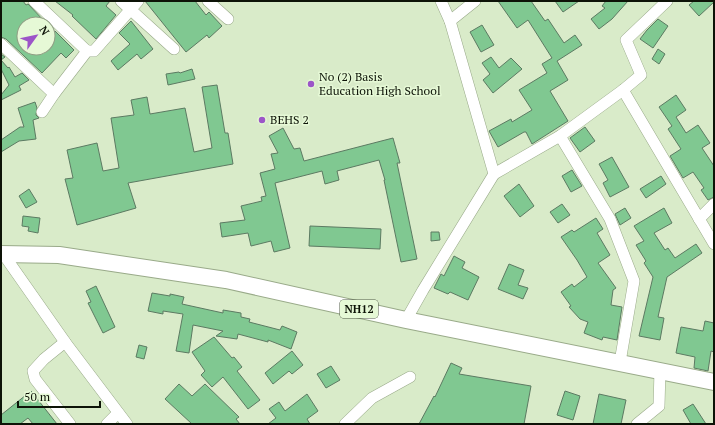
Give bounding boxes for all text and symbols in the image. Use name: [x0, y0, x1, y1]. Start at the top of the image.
north arrow: [16, 16, 56, 56]
text: N: [36, 23, 53, 38]
place label: No (2) Basis Education High School: [319, 69, 441, 98]
marker: No (2) Basis Education High School: [306, 79, 316, 89]
place label: BEHS 2: [270, 112, 309, 127]
marker: BEHS 2: [257, 115, 267, 125]
road number: NH12: [340, 300, 378, 318]
scale bar: [18, 383, 100, 409]
text: 50 m: [24, 389, 51, 404]

